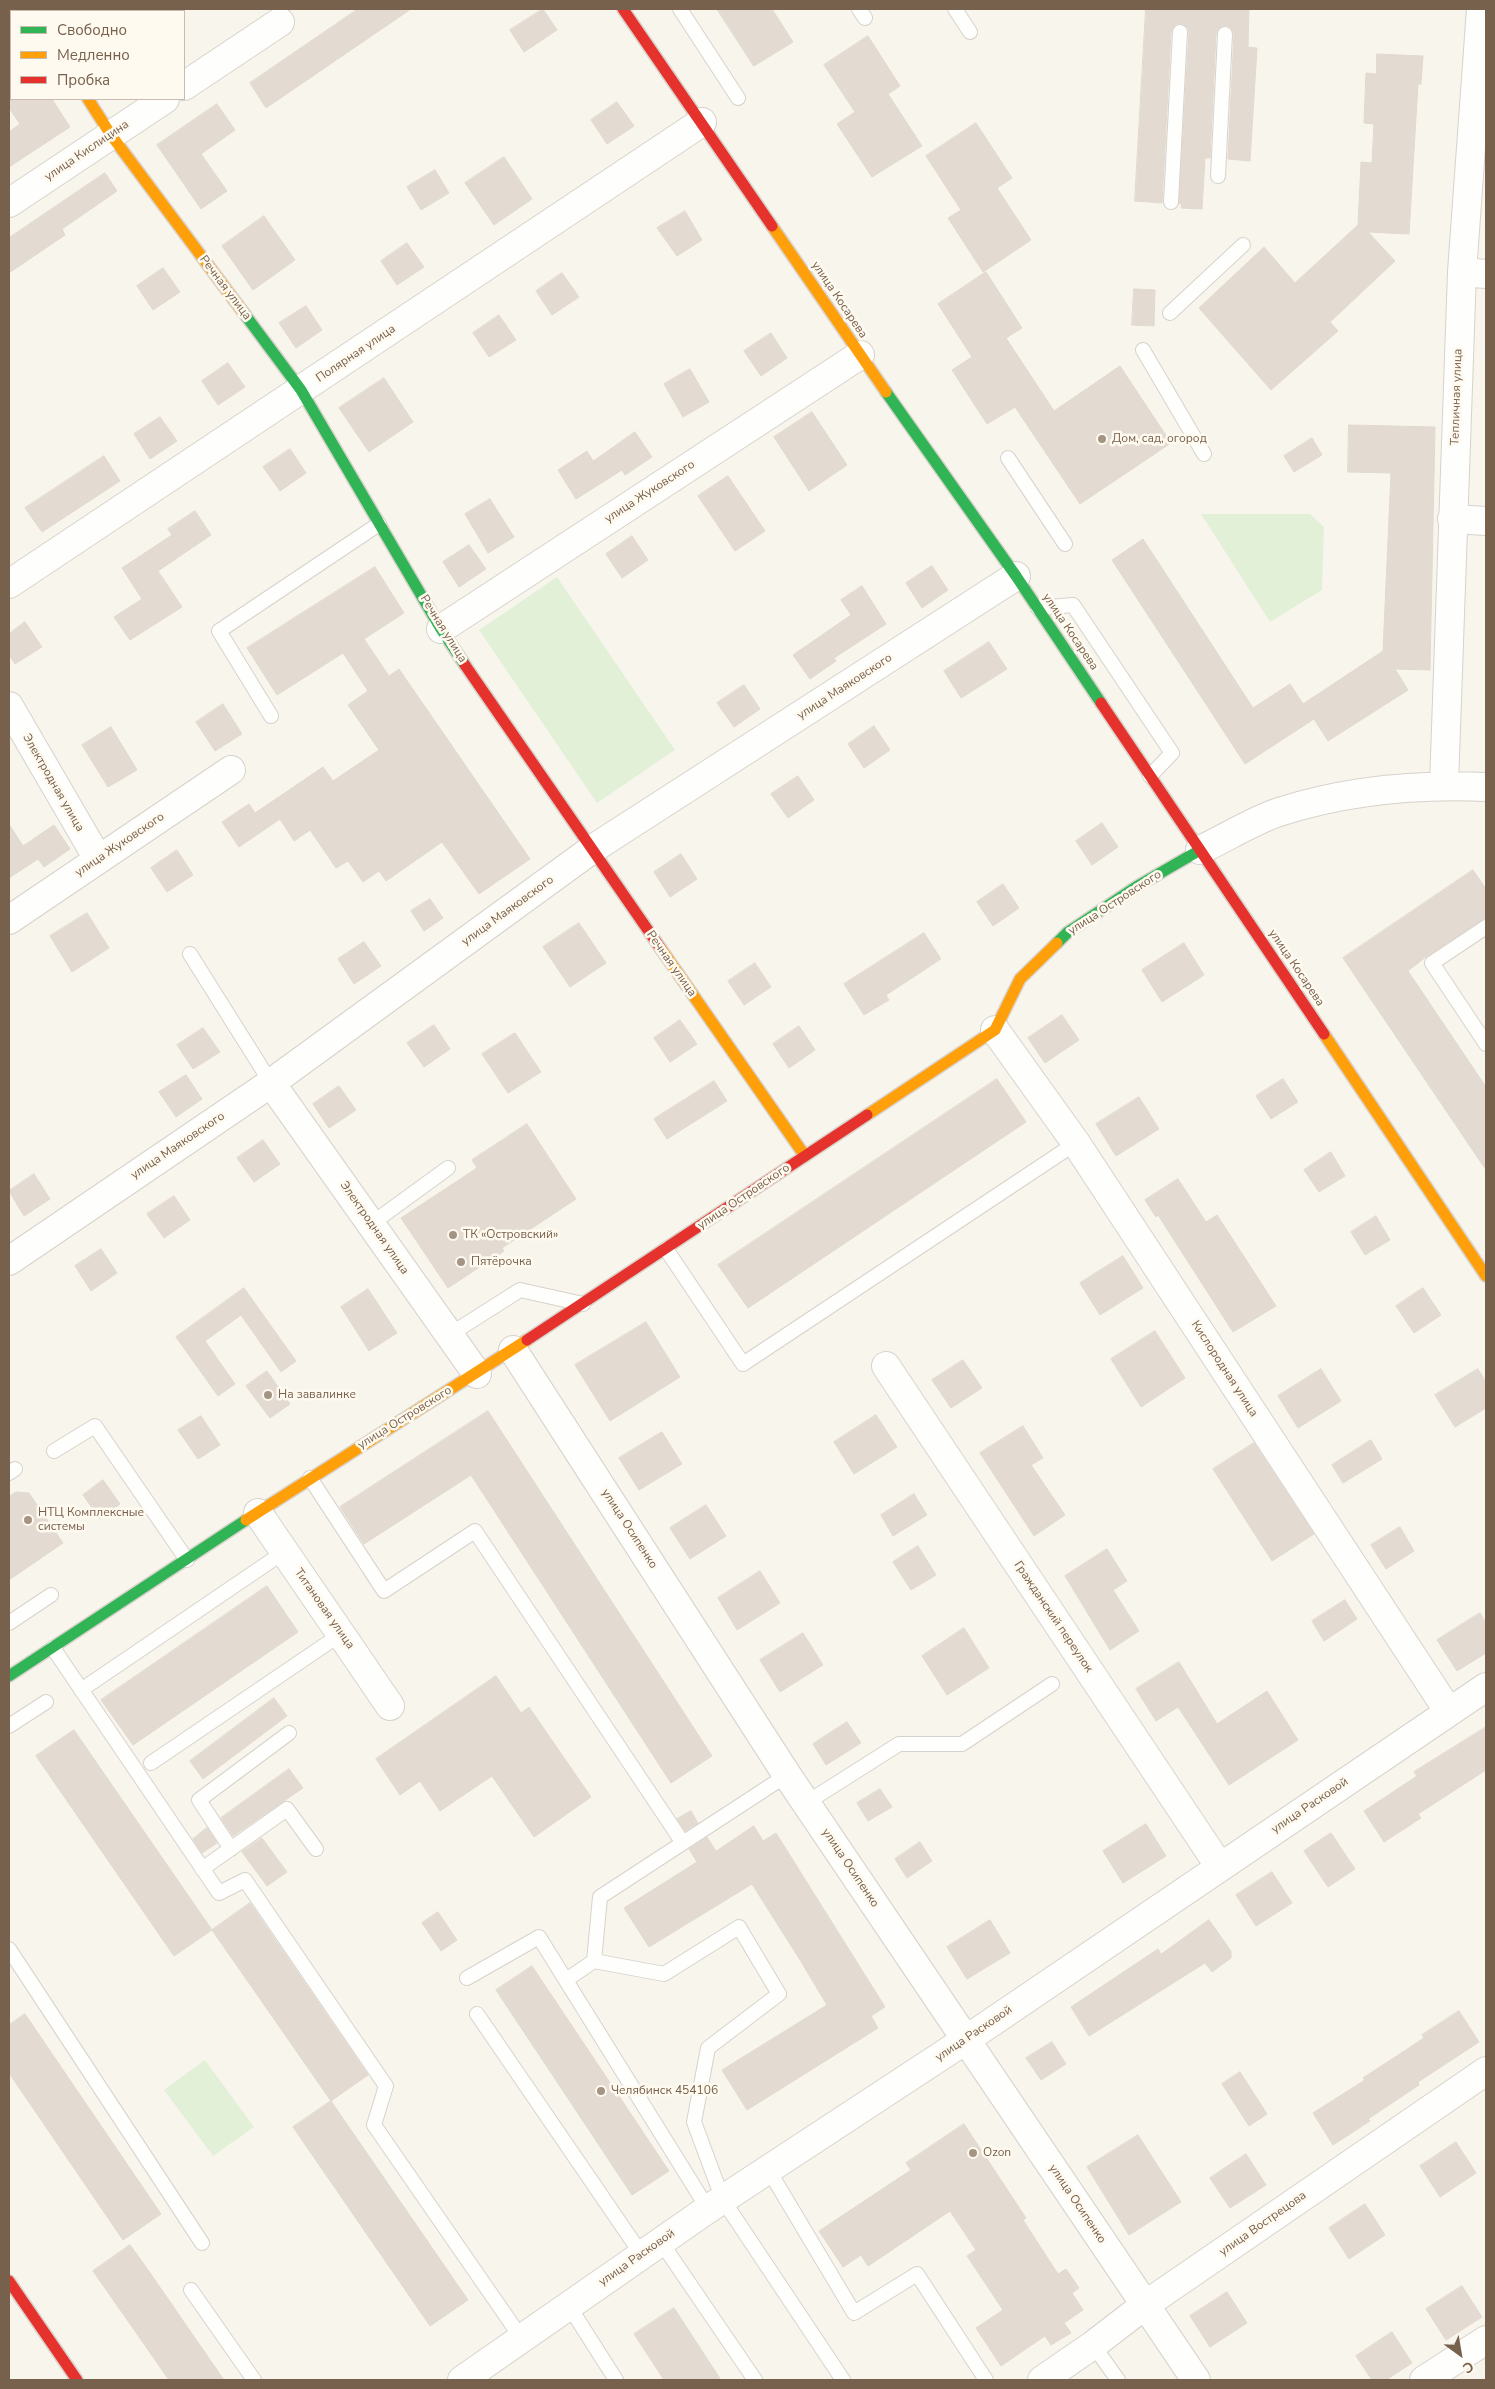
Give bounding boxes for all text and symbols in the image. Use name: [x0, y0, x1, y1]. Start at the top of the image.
legend: [10, 10, 185, 100]
text: Свободно: [57, 20, 127, 40]
text: Медленно: [57, 45, 130, 65]
text: Пробка: [57, 70, 110, 90]
street label: улица Кислицина: [42, 117, 132, 185]
street label: Речная улица: [196, 253, 254, 323]
street label: улица Косарева: [808, 259, 870, 341]
street label: Полярная улица: [314, 322, 398, 386]
street label: Тепличная улица: [1448, 348, 1466, 446]
place label: Дом, сад, огород: [1112, 432, 1207, 446]
marker: Дом, сад, огород: [1096, 433, 1108, 445]
street label: улица Жуковского: [602, 457, 698, 527]
street label: улица Косарева: [1039, 591, 1101, 673]
street label: Речная улица: [416, 593, 470, 665]
street label: улица Маяковского: [795, 651, 895, 723]
street label: Электродная улица: [19, 732, 87, 834]
street label: улица Жуковского: [73, 810, 167, 880]
street label: улица Островского: [1066, 868, 1164, 938]
street label: улица Маяковского: [459, 873, 557, 949]
street label: улица Косарева: [1265, 927, 1327, 1009]
street label: Речная улица: [643, 928, 699, 1000]
street label: улица Маяковского: [128, 1109, 228, 1183]
street label: улица Островского: [695, 1161, 793, 1233]
street label: Электродная улица: [336, 1179, 412, 1277]
place label: ТК «Островский»: [463, 1228, 558, 1242]
marker: ТК «Островский»: [447, 1229, 459, 1241]
place label: Пятёрочка: [471, 1255, 532, 1269]
marker: Пятёрочка: [455, 1256, 467, 1268]
street label: Кислородная улица: [1188, 1318, 1260, 1420]
street label: улица Островского: [355, 1383, 455, 1453]
place label: На завалинке: [278, 1388, 356, 1402]
marker: На завалинке: [262, 1389, 274, 1401]
street label: улица Осипенко: [598, 1486, 660, 1572]
place label: НТЦ Комплексные системы: [38, 1506, 144, 1534]
marker: НТЦ Комплексные системы: [22, 1514, 34, 1526]
street label: Гражданский переулок: [1010, 1559, 1096, 1675]
street label: Титановая улица: [291, 1566, 357, 1652]
street label: улица Расковой: [1269, 1775, 1351, 1837]
street label: улица Осипенко: [818, 1826, 882, 1910]
street label: улица Расковой: [933, 2003, 1015, 2065]
place label: Челябинск 454106: [611, 2084, 718, 2098]
marker: Челябинск 454106: [595, 2085, 607, 2097]
place label: Ozon: [983, 2146, 1011, 2160]
marker: Ozon: [967, 2147, 979, 2159]
street label: улица Осипенко: [1045, 2162, 1109, 2246]
street label: улица Вострецова: [1217, 2189, 1309, 2259]
street label: улица Расковой: [596, 2226, 678, 2290]
north arrow: [1435, 2329, 1485, 2379]
text: С: [1459, 2357, 1477, 2378]

